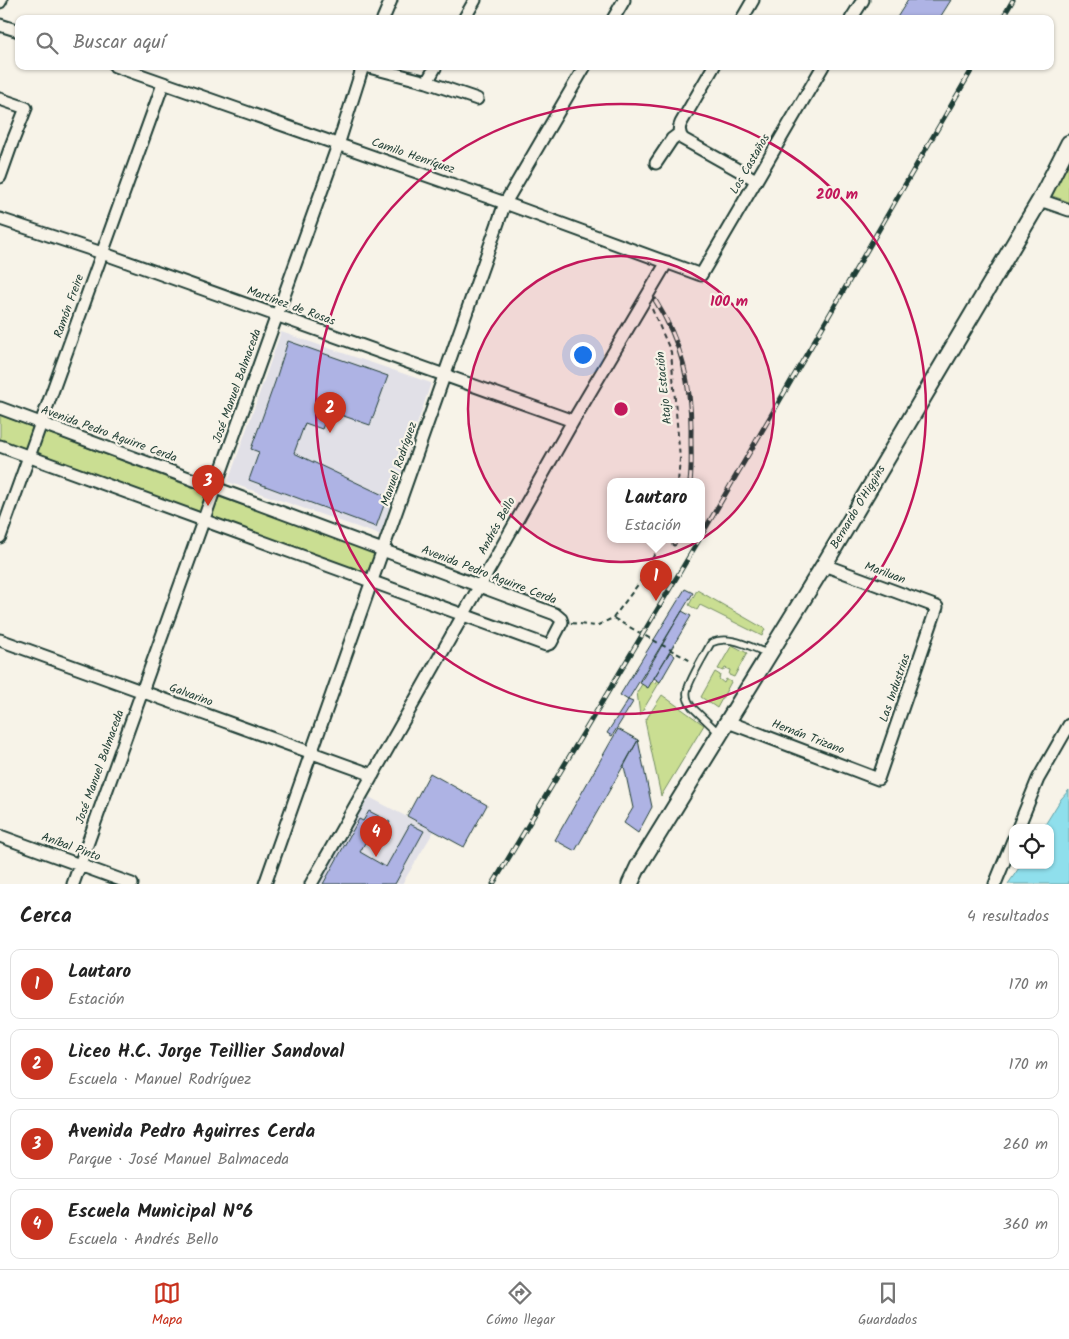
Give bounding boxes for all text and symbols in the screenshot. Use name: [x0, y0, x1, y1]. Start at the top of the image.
search box: [15, 15, 1054, 70]
text: Buscar aquí: [73, 28, 165, 58]
icon: search: [33, 29, 61, 57]
street label: Los Castaños: [725, 130, 775, 198]
street label: Camilo Henríquez: [369, 133, 457, 179]
text: 200 m: [816, 183, 858, 207]
street label: Ramón Freire: [49, 271, 90, 341]
street label: Martínez de Rosas: [244, 281, 338, 331]
text: 100 m: [710, 290, 748, 314]
street label: José Manuel Balmaceda: [207, 326, 267, 446]
your location: [570, 342, 596, 368]
street label: Atajo Estación: [651, 351, 677, 425]
pin: 2: [314, 392, 346, 433]
centre of rings: [612, 400, 630, 418]
street label: Avenida Pedro Aguirre Cerda: [38, 401, 180, 468]
street label: Manuel Rodríguez: [376, 419, 422, 509]
street label: Bernardo O'Higgins: [825, 461, 891, 553]
pin: 3: [192, 465, 224, 506]
popup: [607, 478, 705, 543]
text: Lautaro: [624, 483, 688, 513]
street label: Andrés Bello: [473, 494, 521, 558]
text: Estación: [624, 513, 681, 538]
street label: Avenida Pedro Aguirre Cerda: [419, 540, 560, 610]
street label: Mariluan: [862, 557, 908, 589]
pin: 1: [640, 560, 672, 601]
street label: Las Industrias: [874, 651, 916, 725]
street label: Galvarino: [166, 678, 216, 712]
street label: José Manuel Balmaceda: [70, 707, 130, 827]
street label: Hernán Trizano: [769, 714, 847, 760]
pin: 4: [360, 816, 392, 857]
map controls: [1009, 824, 1054, 869]
button: locate: [1009, 824, 1054, 869]
street label: Aníbal Pinto: [39, 827, 103, 867]
text: Cerca: [20, 900, 72, 933]
text: 4 resultados: [967, 904, 1049, 929]
text: Lautaro: [68, 957, 131, 987]
text: 1: [35, 972, 39, 997]
text: 170 m: [1008, 972, 1048, 997]
text: Estación: [68, 987, 125, 1012]
text: Liceo H.C. Jorge Teillier Sandoval: [68, 1037, 344, 1067]
text: 2: [32, 1052, 42, 1077]
text: 170 m: [1008, 1052, 1048, 1077]
text: Escuela · Manuel Rodríguez: [68, 1067, 251, 1092]
text: Avenida Pedro Aguirres Cerda: [68, 1117, 315, 1147]
text: 3: [33, 1132, 41, 1157]
text: 260 m: [1003, 1132, 1048, 1157]
text: Parque · José Manuel Balmaceda: [68, 1147, 289, 1172]
text: Escuela Municipal N°6: [68, 1197, 253, 1227]
text: 4: [33, 1212, 41, 1237]
text: 360 m: [1003, 1212, 1048, 1237]
text: Escuela · Andrés Bello: [68, 1227, 219, 1252]
tab: Mapa: [152, 1279, 183, 1331]
tab: Cómo llegar: [486, 1279, 555, 1331]
tab: Guardados: [858, 1279, 917, 1331]

